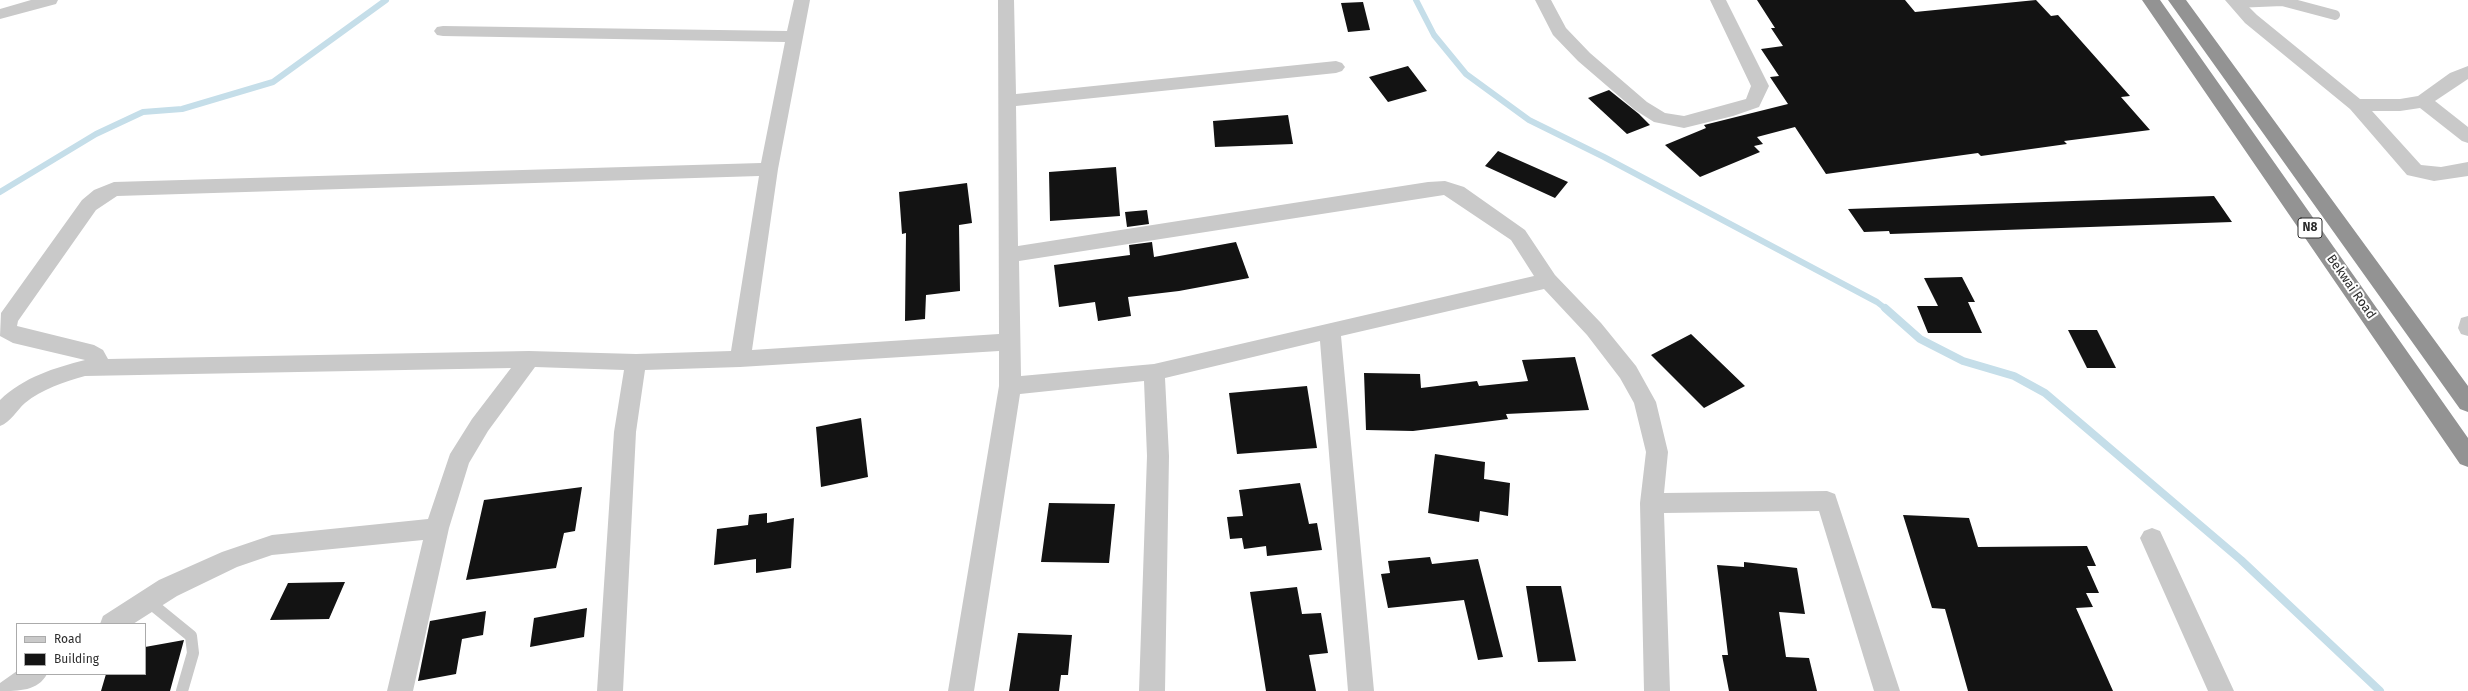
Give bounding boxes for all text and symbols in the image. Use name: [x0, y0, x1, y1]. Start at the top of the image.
road number: N8: [2298, 218, 2322, 238]
street label: Bekwai Road: [2323, 252, 2379, 322]
legend: [16, 623, 146, 675]
text: Road: [54, 632, 82, 646]
text: Building: [54, 652, 99, 666]

